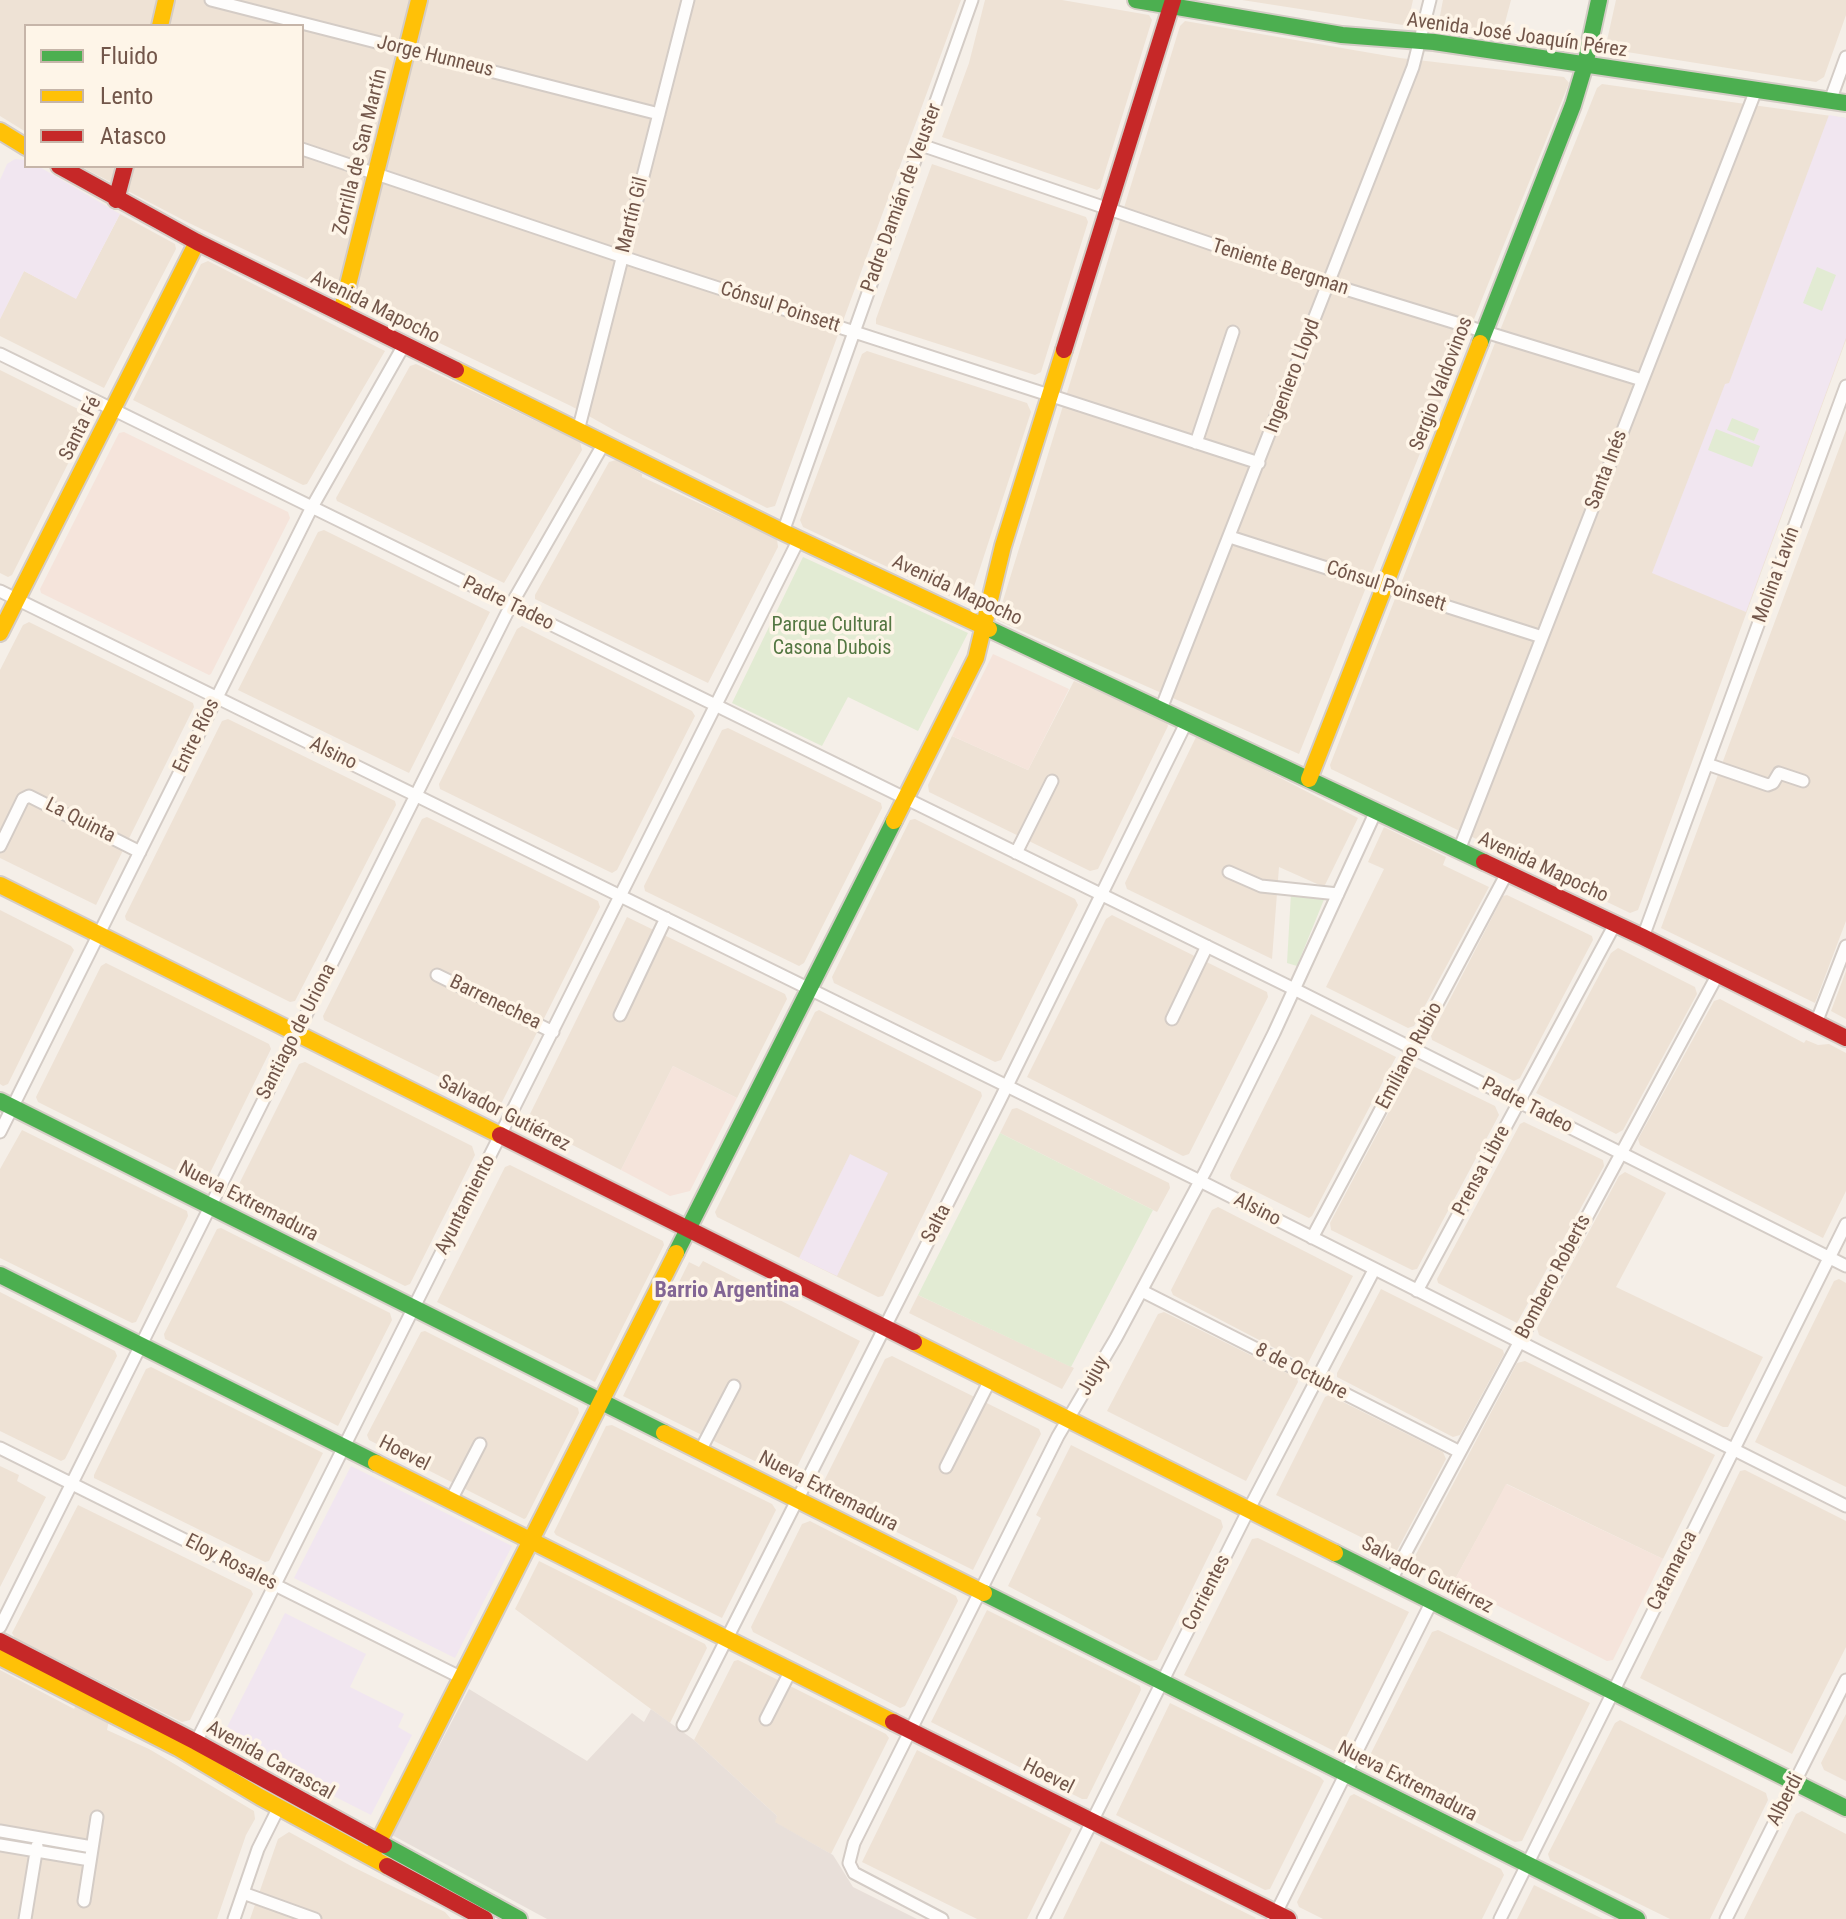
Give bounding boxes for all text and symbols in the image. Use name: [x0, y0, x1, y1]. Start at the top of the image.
street label: Avenida José Joaquín Pérez: [1405, 9, 1629, 63]
legend: [24, 24, 304, 168]
street label: Jorge Hunneus: [374, 31, 496, 83]
text: Fluido: [100, 42, 158, 70]
street label: Zorrilla de San Martín: [329, 67, 393, 237]
text: Lento: [100, 82, 153, 110]
street label: Padre Damián de Veuster: [857, 100, 947, 296]
text: Atasco: [100, 122, 166, 150]
street label: Martín Gil: [612, 175, 654, 255]
street label: Teniente Bergman: [1209, 235, 1351, 301]
street label: Avenida Mapocho: [306, 266, 444, 350]
street label: Cónsul Poinsett: [717, 277, 843, 339]
street label: Sergio Valdovinos: [1405, 314, 1479, 454]
street label: Ingeniero Lloyd: [1260, 316, 1326, 436]
street label: Santa Fé: [55, 393, 107, 465]
street label: Santa Inés: [1581, 427, 1633, 513]
street label: Molina Lavín: [1749, 524, 1805, 626]
street label: Avenida Mapocho: [888, 550, 1026, 632]
street label: Cónsul Poinsett: [1323, 556, 1449, 618]
street label: Padre Tadeo: [458, 572, 558, 636]
park label: Parque Cultural Casona Dubois: [771, 614, 893, 661]
street label: Entre Ríos: [169, 695, 225, 777]
street label: Alsino: [305, 732, 361, 776]
street label: La Quinta: [41, 793, 119, 849]
street label: Avenida Mapocho: [1474, 827, 1612, 909]
street label: Santiago de Uriona: [252, 960, 342, 1104]
street label: Barrenechea: [445, 971, 545, 1035]
street label: Emiliano Rubio: [1372, 999, 1448, 1113]
street label: Salvador Gutiérrez: [434, 1070, 574, 1158]
street label: Padre Tadeo: [1478, 1073, 1576, 1139]
street label: Prensa Libre: [1448, 1122, 1516, 1220]
street label: Ayuntamiento: [431, 1151, 501, 1259]
street label: Nueva Extremadura: [174, 1157, 322, 1247]
street label: Alsino: [1229, 1188, 1285, 1232]
street label: Salta: [917, 1201, 957, 1247]
street label: Bombero Roberts: [1511, 1211, 1597, 1343]
district label: Barrio Argentina: [655, 1278, 799, 1304]
street label: 8 de Octubre: [1251, 1339, 1351, 1405]
street label: Jujuy: [1073, 1352, 1115, 1400]
street label: Hoevel: [374, 1431, 434, 1477]
street label: Nueva Extremadura: [754, 1447, 902, 1537]
street label: Catamarca: [1643, 1527, 1703, 1615]
street label: Eloy Rosales: [181, 1530, 281, 1596]
street label: Salvador Gutiérrez: [1357, 1532, 1497, 1620]
street label: Corrientes: [1178, 1551, 1236, 1635]
street label: Avenida Carrascal: [202, 1716, 338, 1806]
street label: Nueva Extremadura: [1333, 1737, 1481, 1827]
street label: Hoevel: [1018, 1754, 1078, 1800]
street label: Alberdi: [1763, 1770, 1809, 1830]

